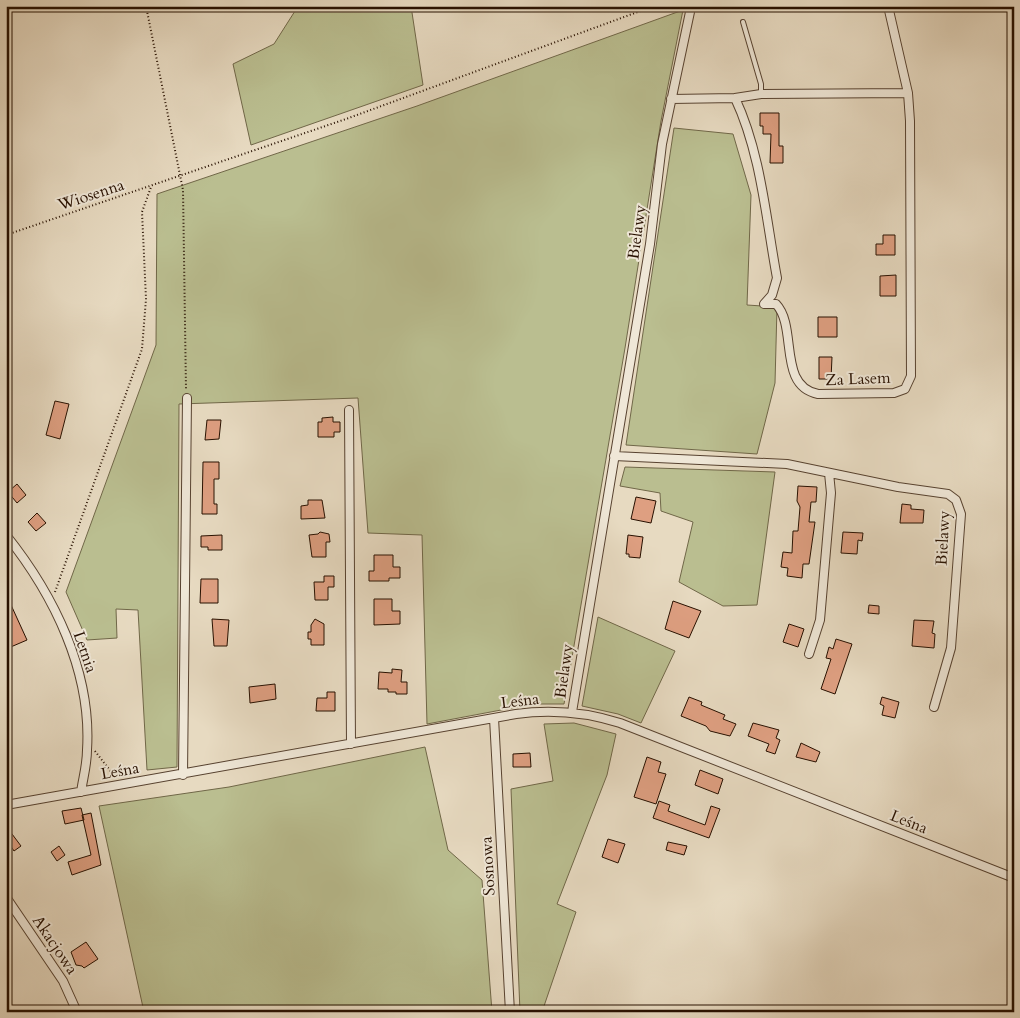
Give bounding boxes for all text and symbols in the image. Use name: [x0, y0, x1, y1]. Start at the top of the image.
street label: Wiosenna: [54, 174, 127, 216]
street label: Bielawy: [622, 203, 652, 261]
street label: Za Lasem: [825, 367, 892, 391]
street label: Bielawy: [931, 509, 955, 566]
street label: Letnia: [68, 628, 102, 676]
street label: Bielawy: [549, 642, 579, 700]
street label: Leśna: [500, 688, 540, 714]
street label: Leśna: [99, 757, 141, 785]
street label: Leśna: [887, 805, 931, 839]
street label: Sosnowa: [475, 836, 501, 896]
street label: Akacjowa: [27, 911, 83, 979]

